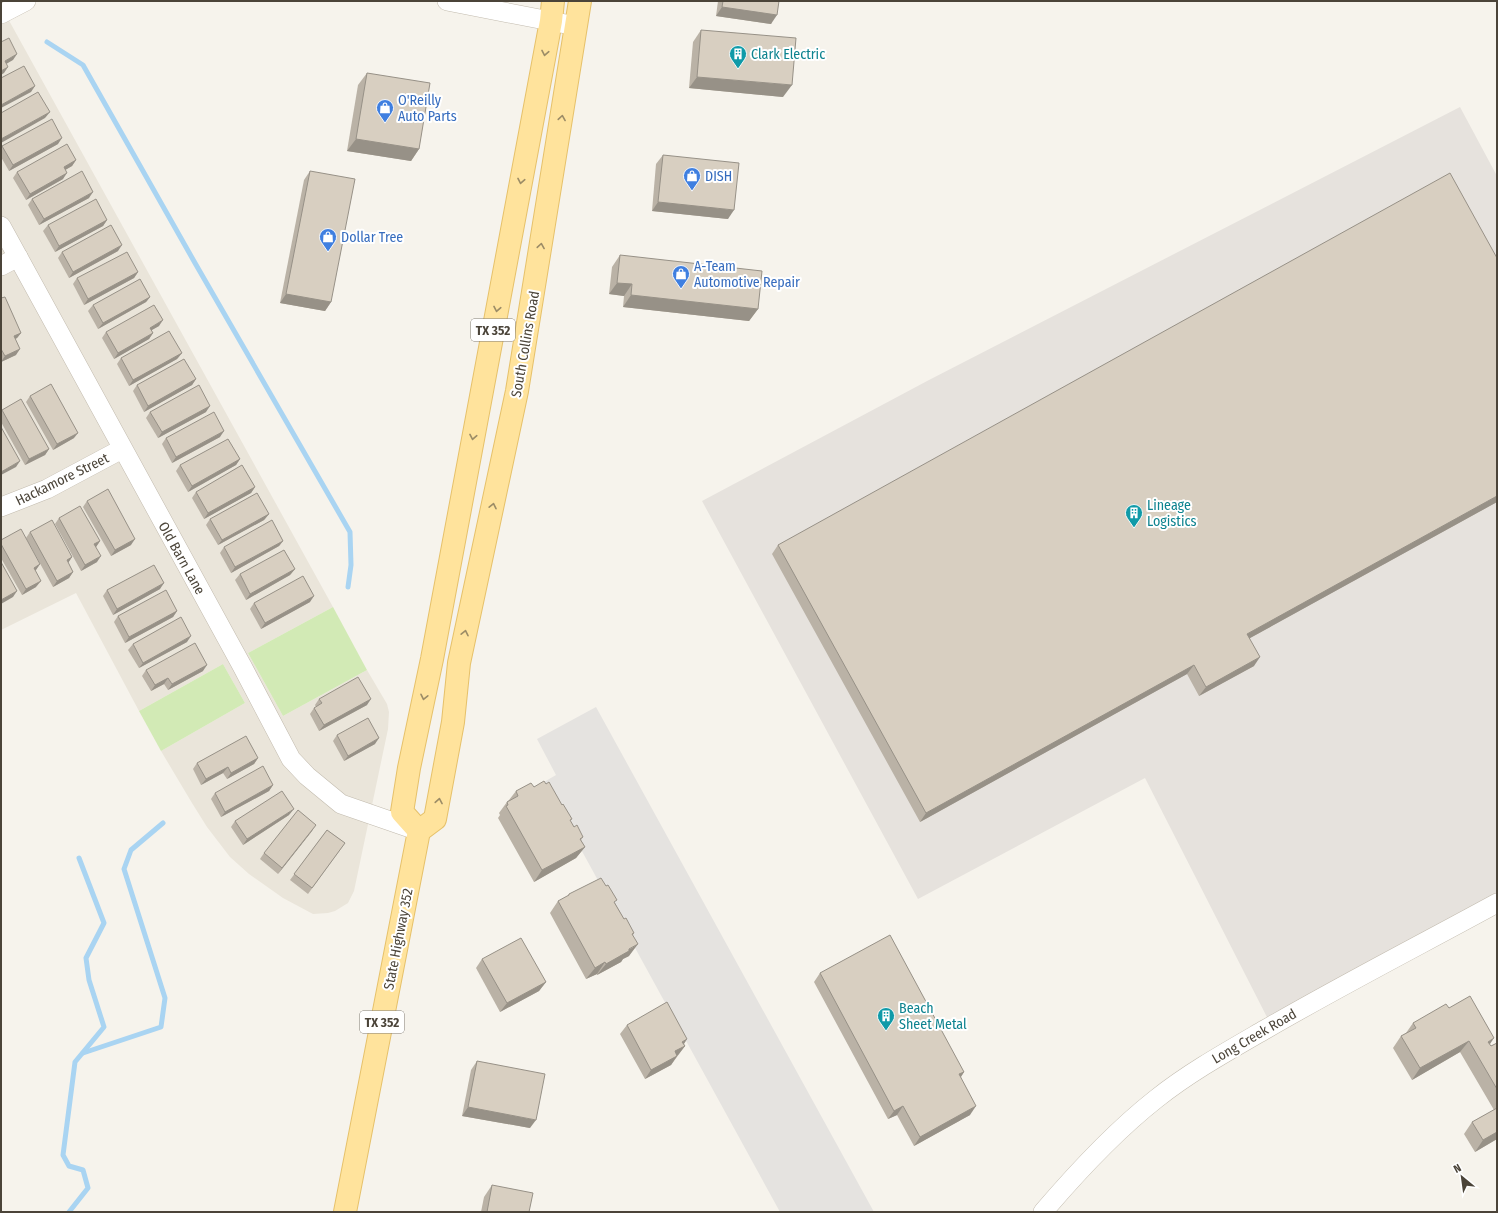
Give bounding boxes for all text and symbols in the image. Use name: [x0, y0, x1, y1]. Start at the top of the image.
building icon: Clark Electric: [728, 44, 748, 69]
place label: Clark Electric: [751, 46, 825, 63]
one-way arrow: [541, 50, 550, 56]
place label: O'Reilly Auto Parts: [398, 92, 457, 125]
shop icon: O'Reilly Auto Parts: [375, 98, 395, 123]
one-way arrow: [557, 115, 565, 121]
shop icon: DISH: [682, 166, 702, 191]
place label: DISH: [705, 168, 732, 185]
one-way arrow: [517, 178, 526, 184]
shop icon: Dollar Tree: [318, 227, 338, 252]
place label: Dollar Tree: [341, 229, 403, 246]
one-way arrow: [536, 243, 545, 249]
place label: A-Team Automotive Repair: [694, 258, 800, 291]
shop icon: A-Team Automotive Repair: [671, 264, 691, 289]
street label: South Collins Road: [508, 290, 543, 399]
one-way arrow: [493, 306, 502, 312]
road number: TX 352: [471, 319, 515, 341]
one-way arrow: [470, 434, 478, 440]
street label: Hackamore Street: [13, 449, 112, 509]
place label: Lineage Logistics: [1147, 497, 1196, 530]
one-way arrow: [488, 503, 496, 509]
building icon: Lineage Logistics: [1124, 503, 1144, 528]
street label: Old Barn Lane: [155, 519, 209, 598]
one-way arrow: [461, 630, 469, 636]
one-way arrow: [421, 694, 429, 700]
one-way arrow: [434, 797, 442, 804]
street label: State Highway 352: [380, 887, 417, 991]
place label: Beach Sheet Metal: [899, 1000, 967, 1033]
street label: Long Creek Road: [1209, 1005, 1299, 1067]
building icon: Beach Sheet Metal: [876, 1006, 896, 1031]
road number: TX 352: [360, 1011, 404, 1033]
north arrow: [1442, 1157, 1482, 1197]
text: N: [1451, 1161, 1463, 1176]

